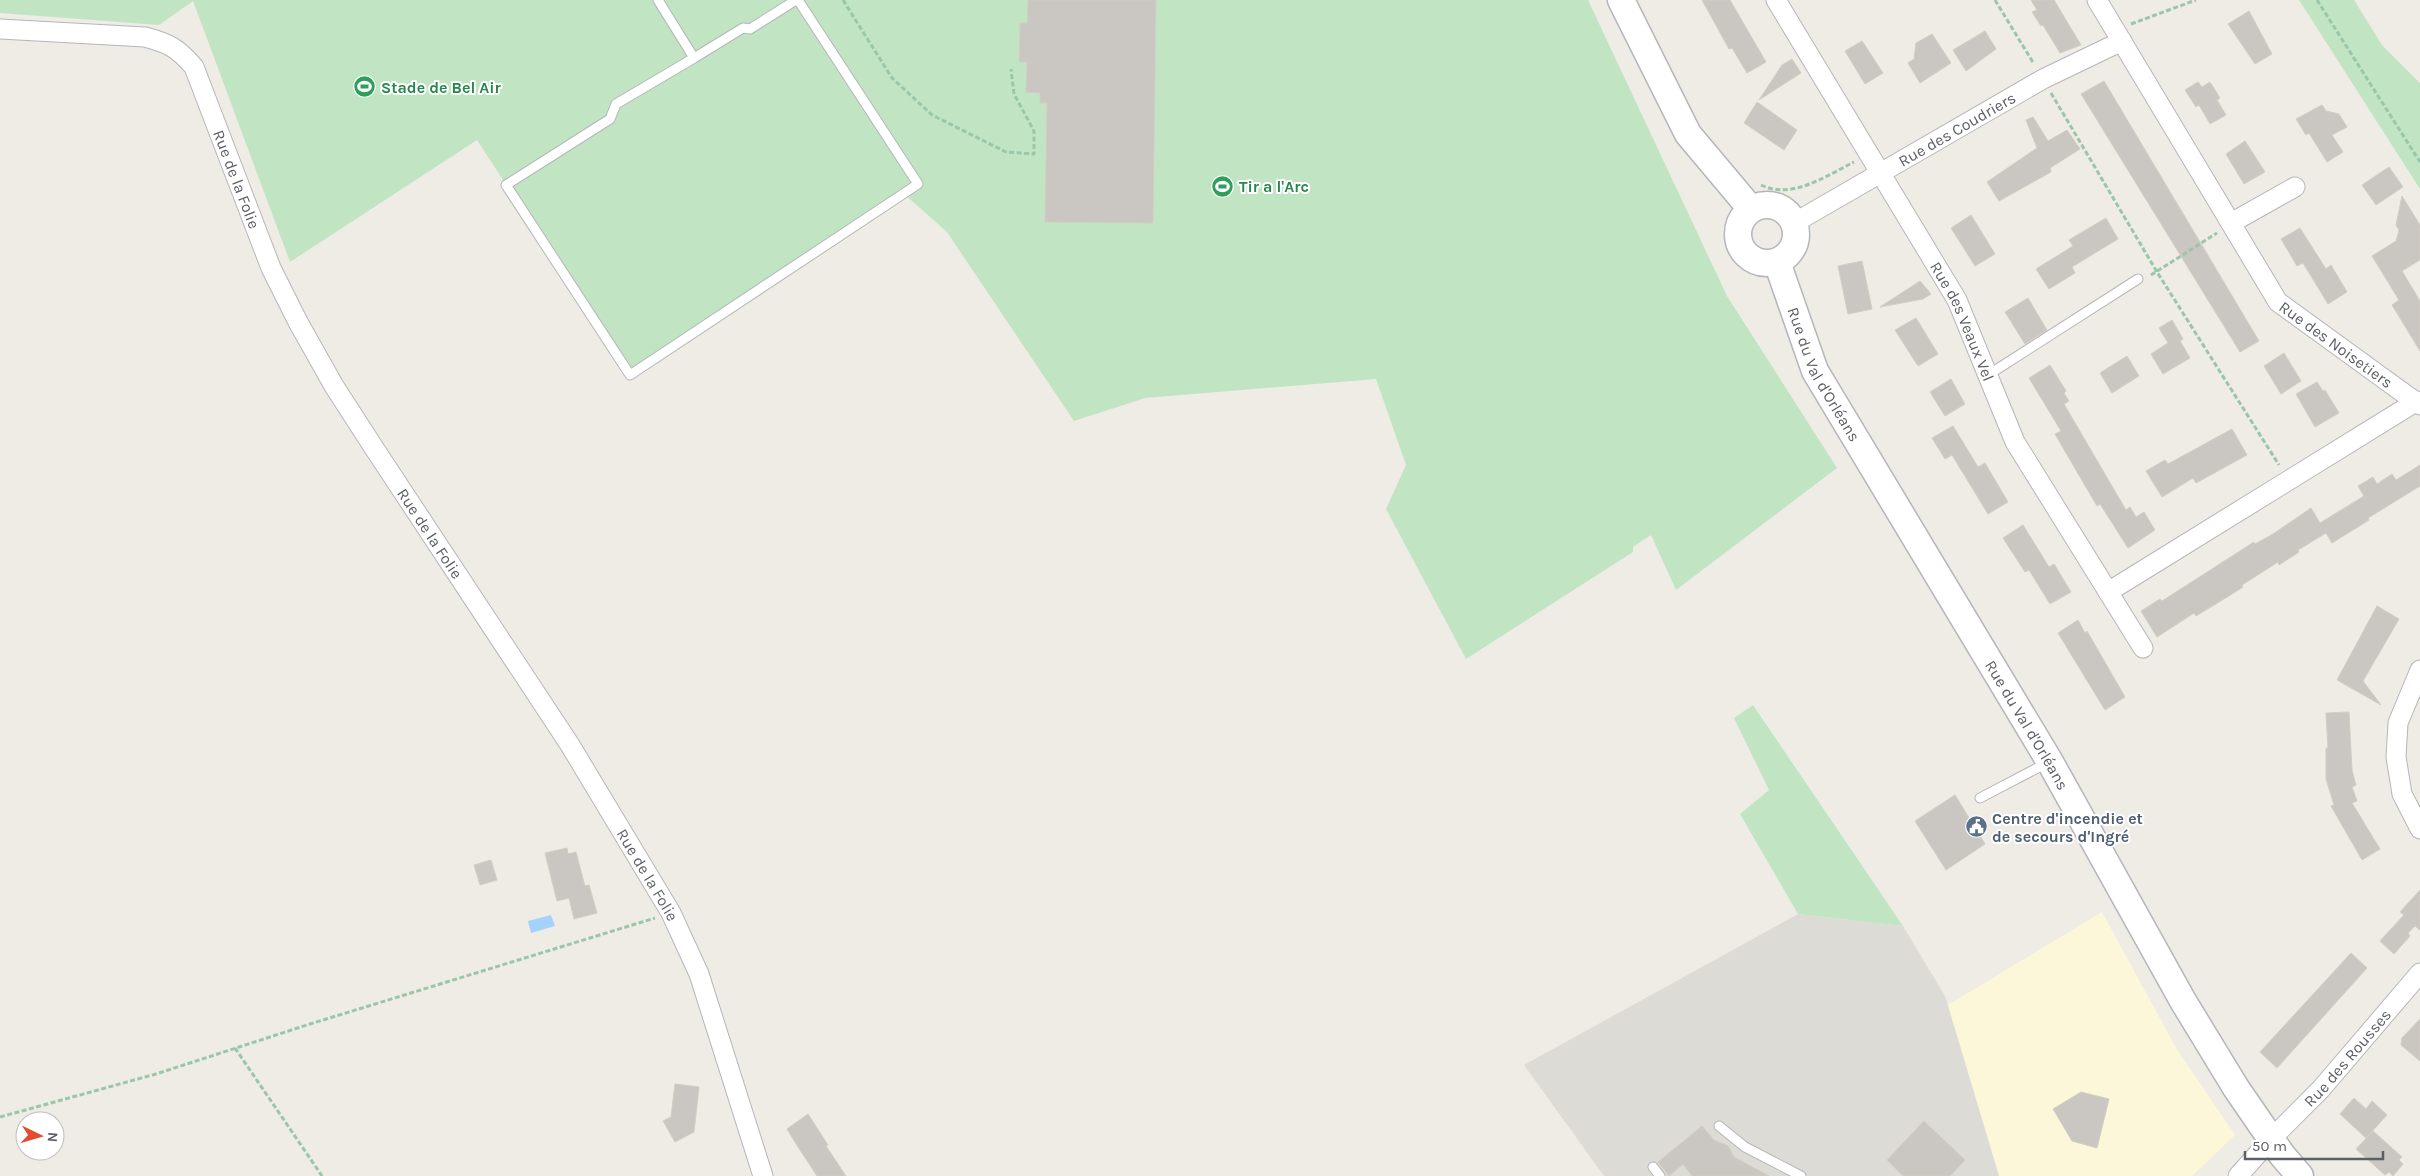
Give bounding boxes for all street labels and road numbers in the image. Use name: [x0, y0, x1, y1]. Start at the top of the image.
street label: Rue des Coudriers: [1895, 88, 2019, 170]
street label: Rue de la Folie: [209, 127, 264, 231]
street label: Rue des Veaux Vel: [1926, 258, 1999, 384]
street label: Rue des Noisetiers: [2276, 297, 2397, 392]
street label: Rue du Val d'Orléans: [1784, 304, 1865, 445]
street label: Rue de la Folie: [394, 485, 467, 582]
street label: Rue du Val d'Orléans: [1981, 656, 2073, 793]
street label: Rue de la Folie: [613, 825, 683, 924]
street label: Rue des Rousses: [2299, 1005, 2395, 1111]

